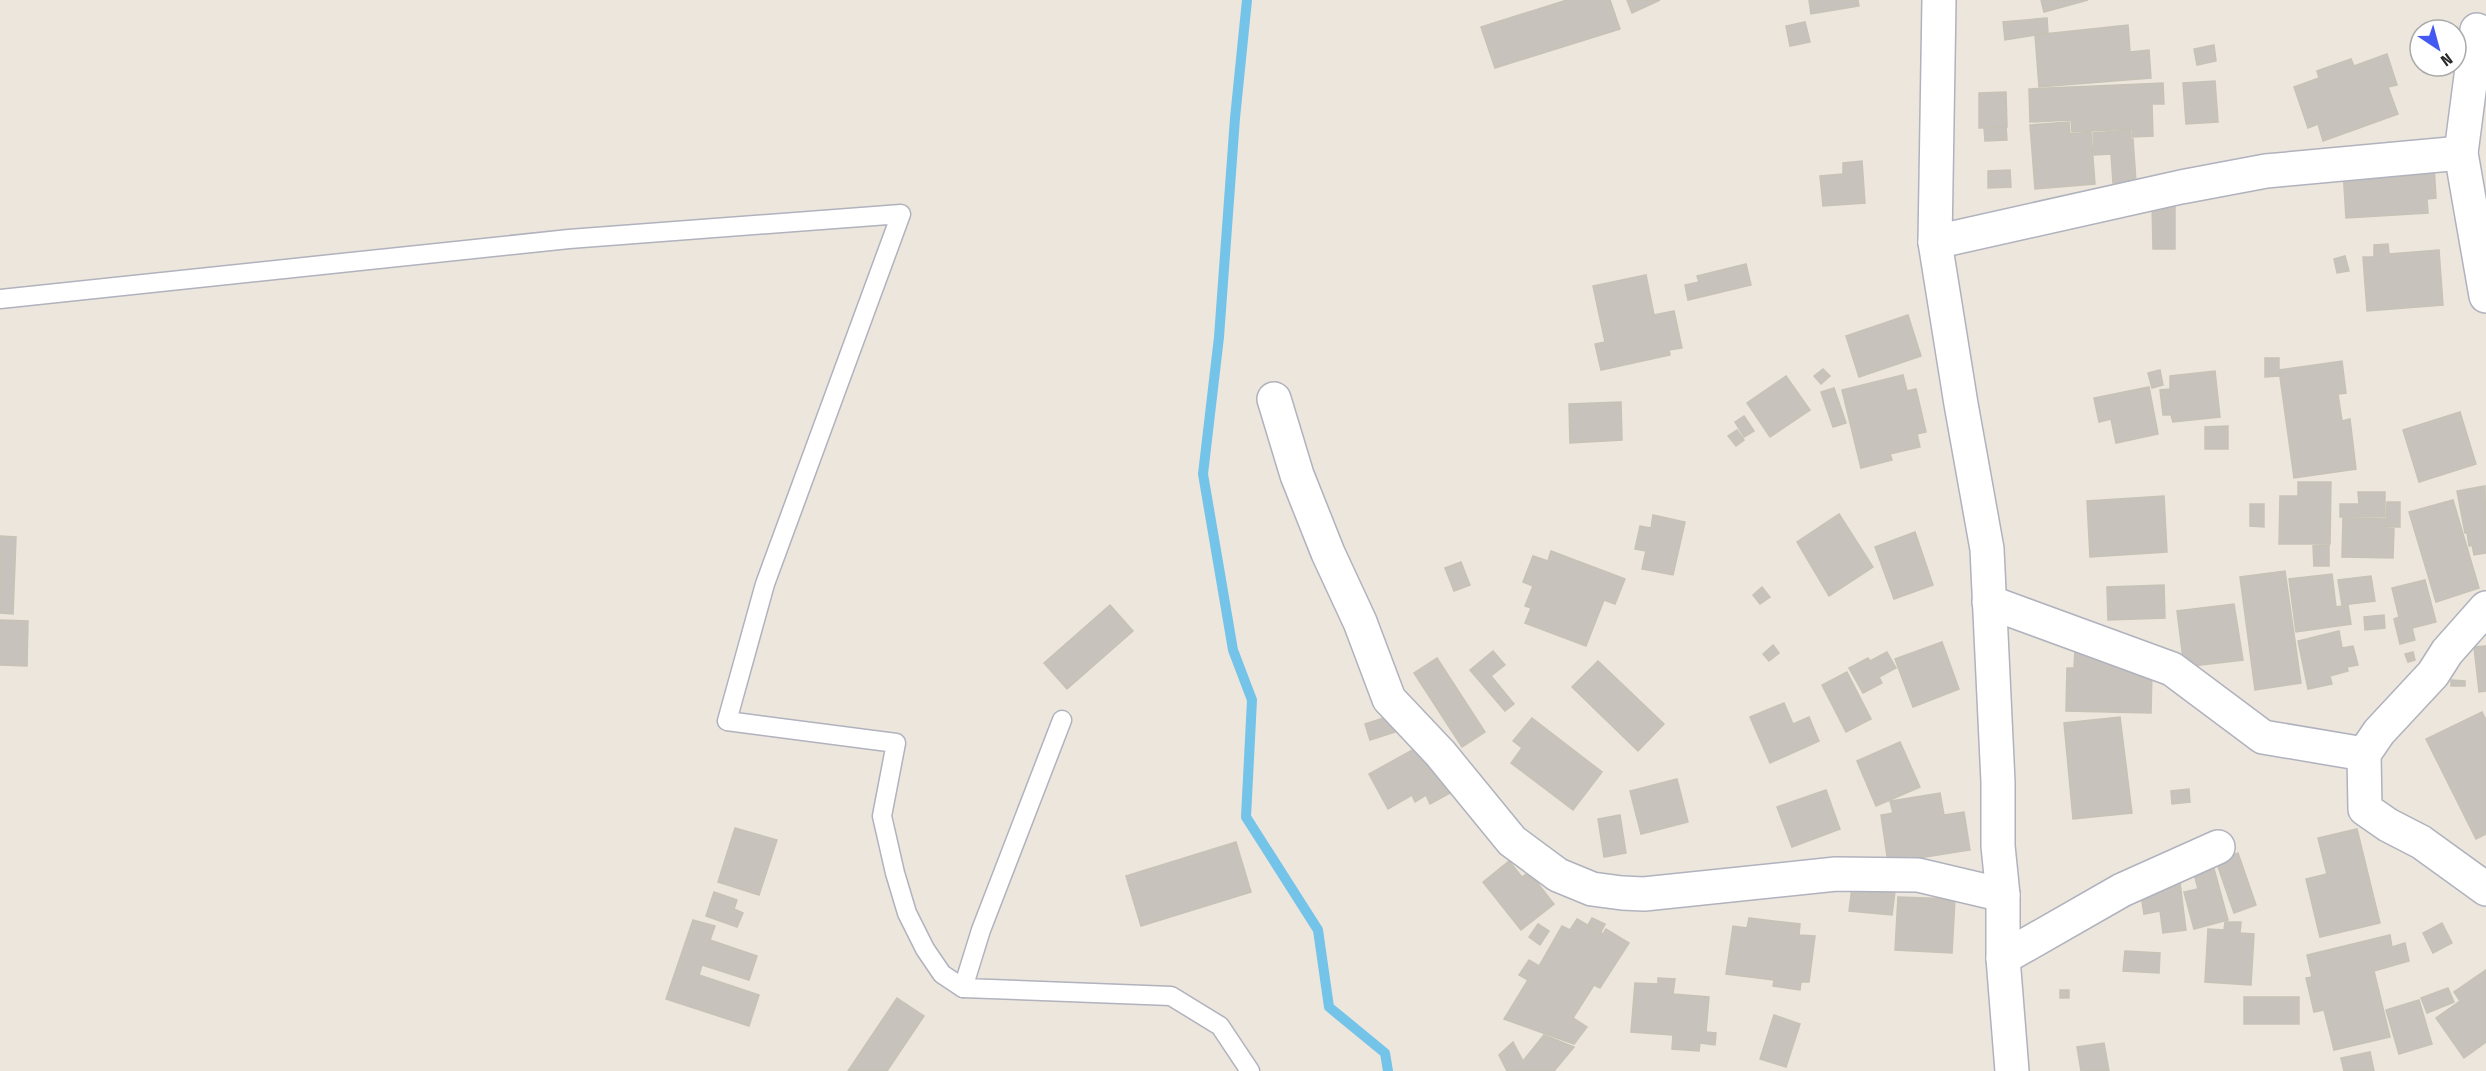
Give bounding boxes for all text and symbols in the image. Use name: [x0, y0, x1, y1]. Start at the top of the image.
north arrow: [2408, 18, 2468, 78]
text: N: [2437, 49, 2456, 70]

